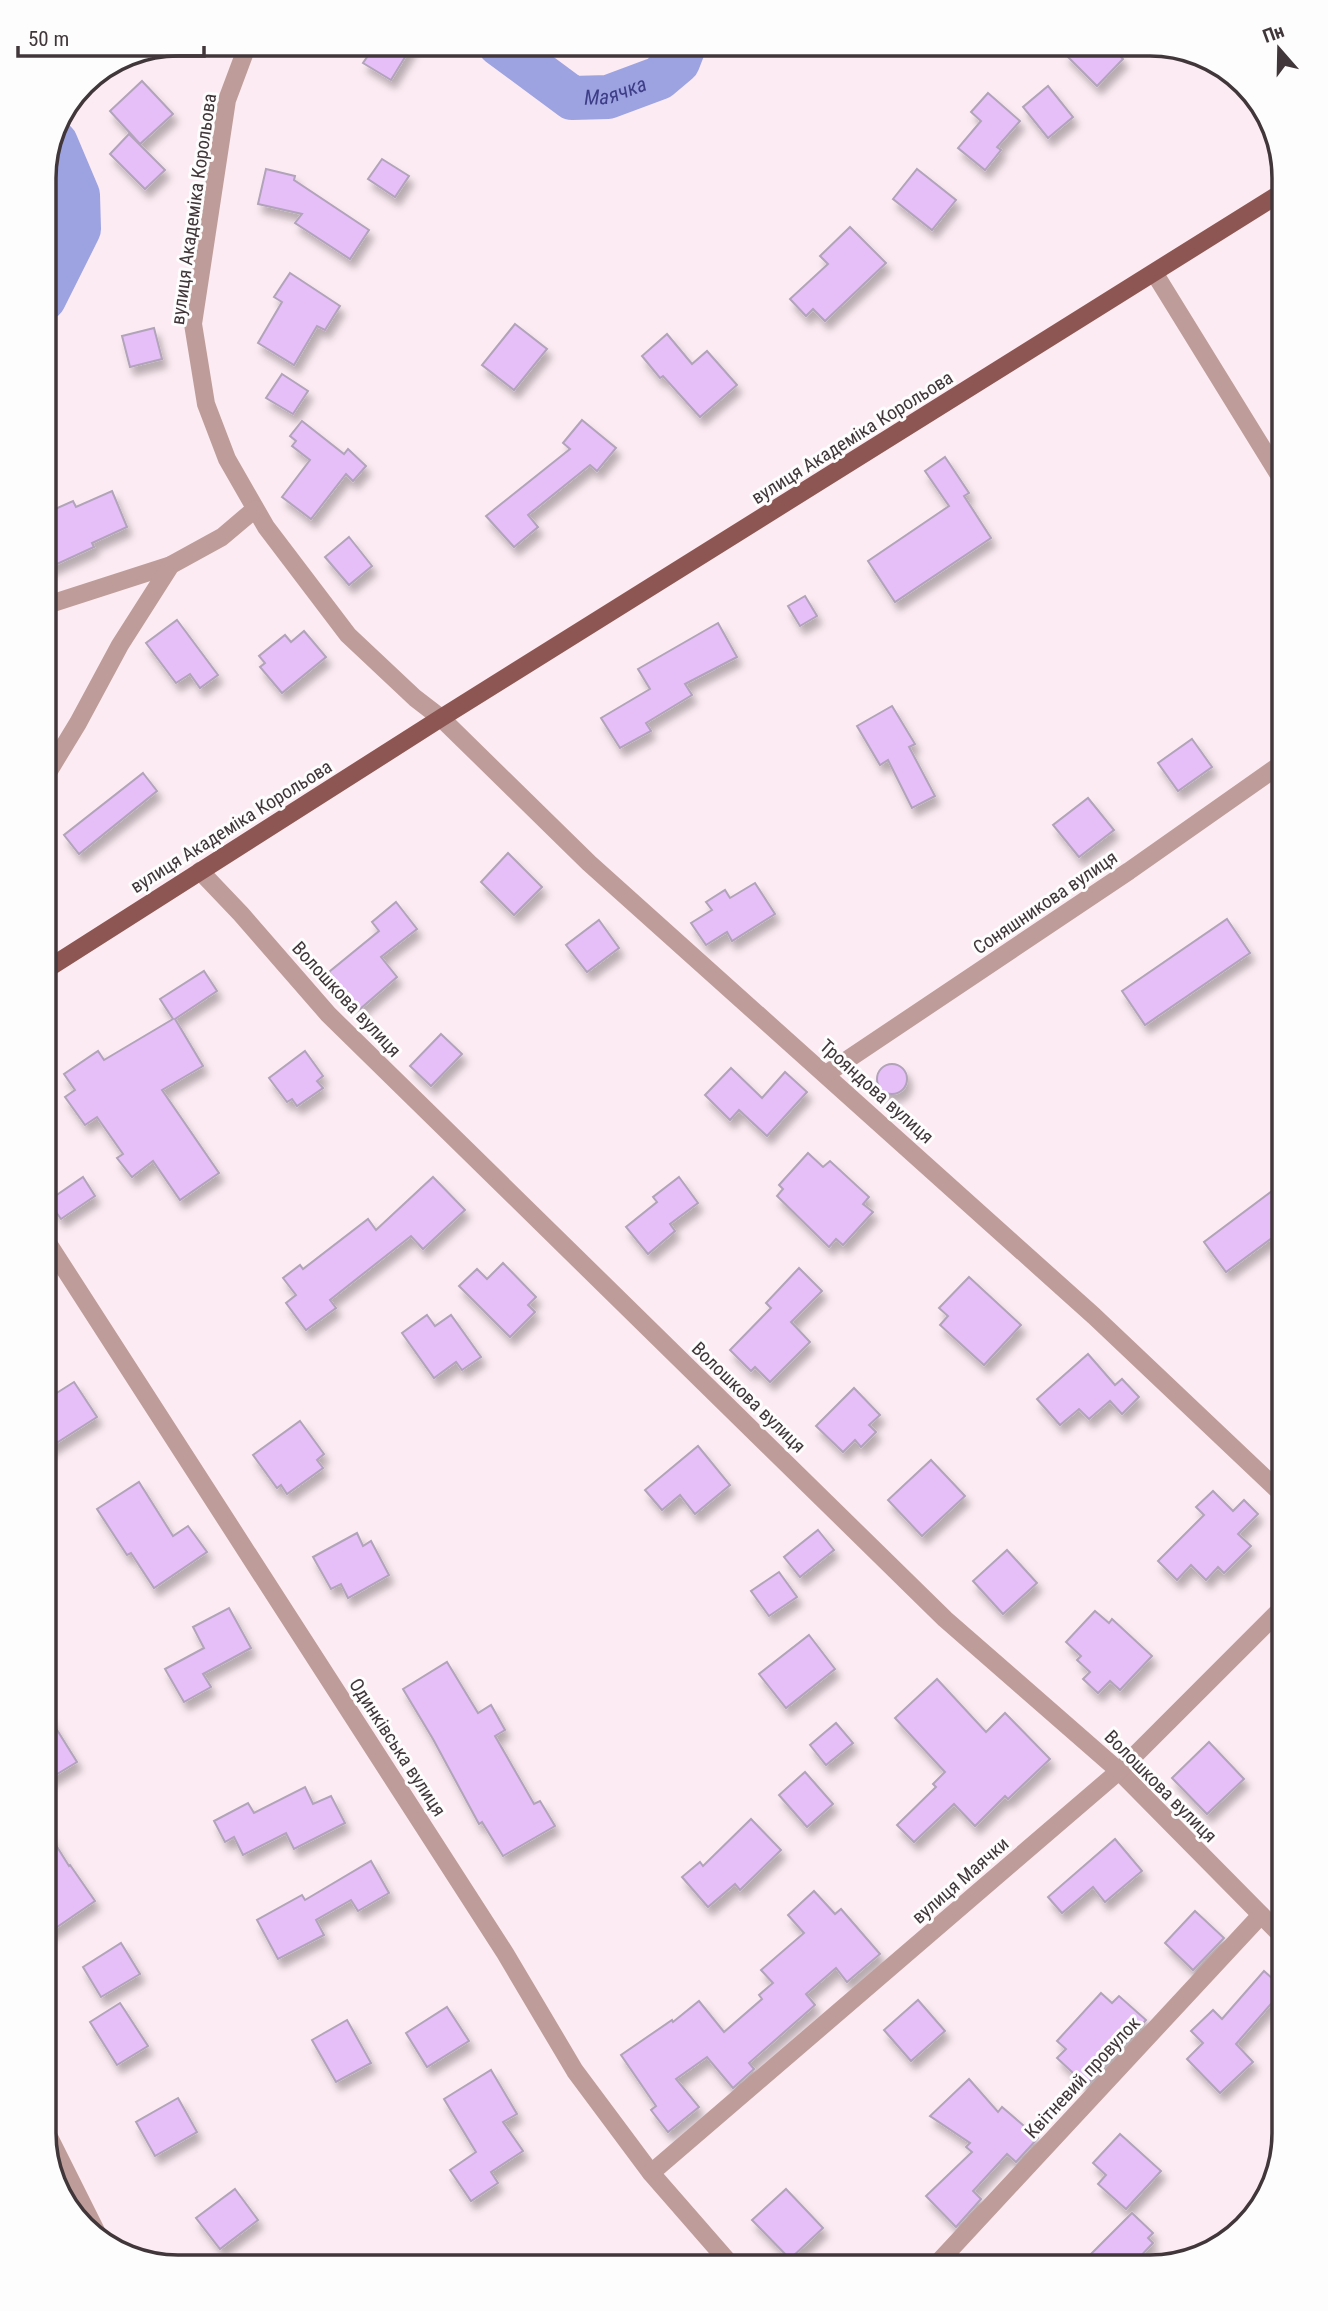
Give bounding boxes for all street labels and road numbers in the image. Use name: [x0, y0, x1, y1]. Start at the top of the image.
street label: вулиця Академіка Корольова: [166, 92, 221, 326]
street label: вулиця Академіка Корольова: [747, 366, 957, 509]
street label: вулиця Академіка Корольова: [126, 755, 336, 898]
street label: Соняшникова вулиця: [969, 846, 1122, 959]
street label: Волошкова вулиця: [287, 937, 406, 1062]
street label: Трояндова вулиця: [815, 1034, 938, 1148]
street label: Волошкова вулиця: [687, 1337, 810, 1458]
street label: Одинківська вулиця: [344, 1674, 451, 1821]
street label: Волошкова вулиця: [1100, 1725, 1222, 1847]
street label: вулиця Маячки: [907, 1832, 1013, 1929]
street label: Квітневий провулок: [1020, 2012, 1145, 2143]

